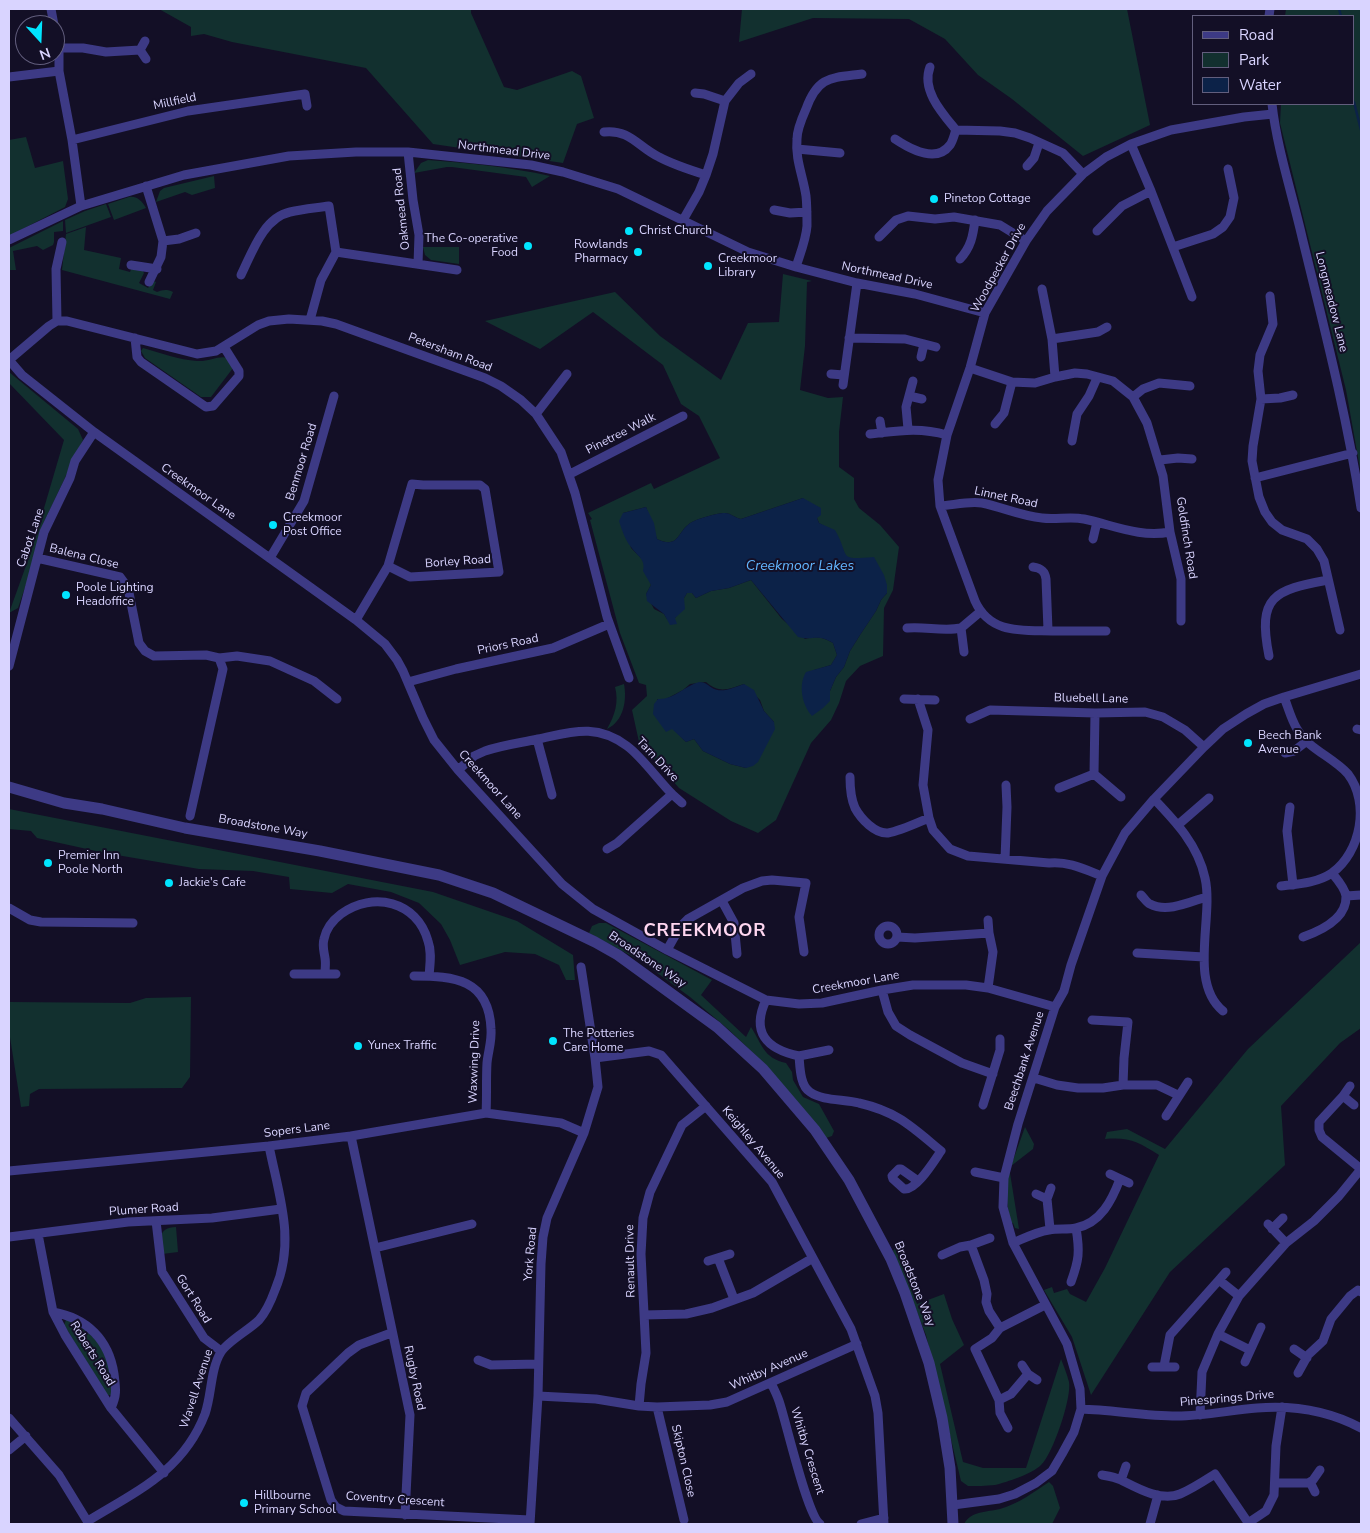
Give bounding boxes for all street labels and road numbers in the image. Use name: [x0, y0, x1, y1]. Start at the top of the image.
street label: Millfield: [152, 90, 198, 114]
street label: Northmead Drive: [457, 138, 551, 164]
street label: Oakmead Road: [391, 167, 413, 251]
street label: Woodpecker Drive: [968, 221, 1030, 315]
street label: Longmeadow Lane: [1312, 250, 1350, 354]
street label: Northmead Drive: [840, 259, 934, 293]
street label: Petersham Road: [406, 330, 494, 376]
street label: Pinetree Walk: [584, 410, 658, 458]
street label: Benmoor Road: [283, 422, 321, 502]
street label: Creekmoor Lane: [158, 461, 238, 523]
street label: Linnet Road: [973, 484, 1039, 512]
street label: Goldfinch Road: [1172, 496, 1200, 580]
street label: Cabot Lane: [14, 507, 48, 569]
street label: Balena Close: [48, 541, 120, 573]
street label: Borley Road: [425, 553, 491, 571]
street label: Priors Road: [476, 631, 540, 659]
street label: Bluebell Lane: [1054, 691, 1128, 707]
street label: Tarn Drive: [633, 735, 681, 785]
street label: Creekmoor Lane: [455, 747, 525, 823]
street label: Broadstone Way: [217, 812, 309, 842]
street label: Broadstone Way: [606, 929, 688, 991]
street label: Creekmoor Lane: [811, 968, 901, 998]
street label: Beechbank Avenue: [1002, 1010, 1048, 1112]
street label: Waxwing Drive: [466, 1020, 484, 1104]
street label: Keighley Avenue: [718, 1104, 788, 1182]
street label: Sopers Lane: [263, 1119, 331, 1141]
street label: Plumer Road: [109, 1200, 179, 1220]
street label: Renault Drive: [623, 1224, 639, 1298]
street label: York Road: [521, 1226, 541, 1282]
street label: Broadstone Way: [890, 1240, 938, 1328]
street label: Gort Road: [172, 1272, 214, 1326]
street label: Roberts Road: [66, 1319, 118, 1389]
street label: Rugby Road: [400, 1344, 428, 1412]
street label: Whitby Avenue: [728, 1346, 810, 1394]
street label: Wavell Avenue: [177, 1348, 217, 1430]
street label: Pinesprings Drive: [1179, 1388, 1275, 1410]
street label: Whitby Crescent: [787, 1406, 827, 1496]
street label: Skipton Close: [668, 1423, 698, 1499]
street label: Coventry Crescent: [345, 1489, 445, 1511]

